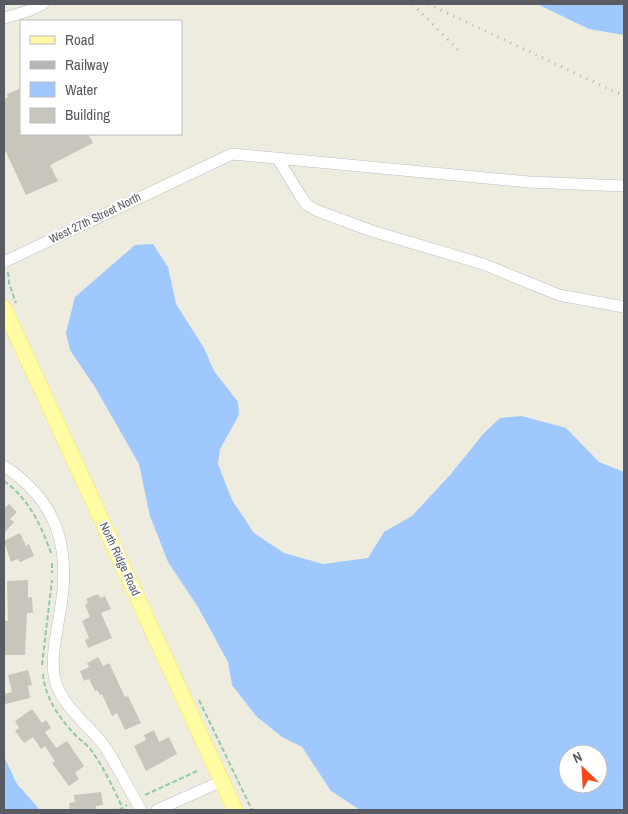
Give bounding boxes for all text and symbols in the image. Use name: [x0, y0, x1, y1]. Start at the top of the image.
legend: [20, 20, 182, 135]
text: Road: [65, 29, 94, 50]
text: Railway: [65, 54, 110, 75]
text: Water: [65, 79, 97, 100]
text: Building: [65, 104, 110, 125]
street label: West 27th Street North: [47, 189, 143, 247]
street label: North Ridge Road: [96, 520, 144, 598]
north arrow: [558, 744, 608, 794]
text: N: [570, 747, 585, 767]

